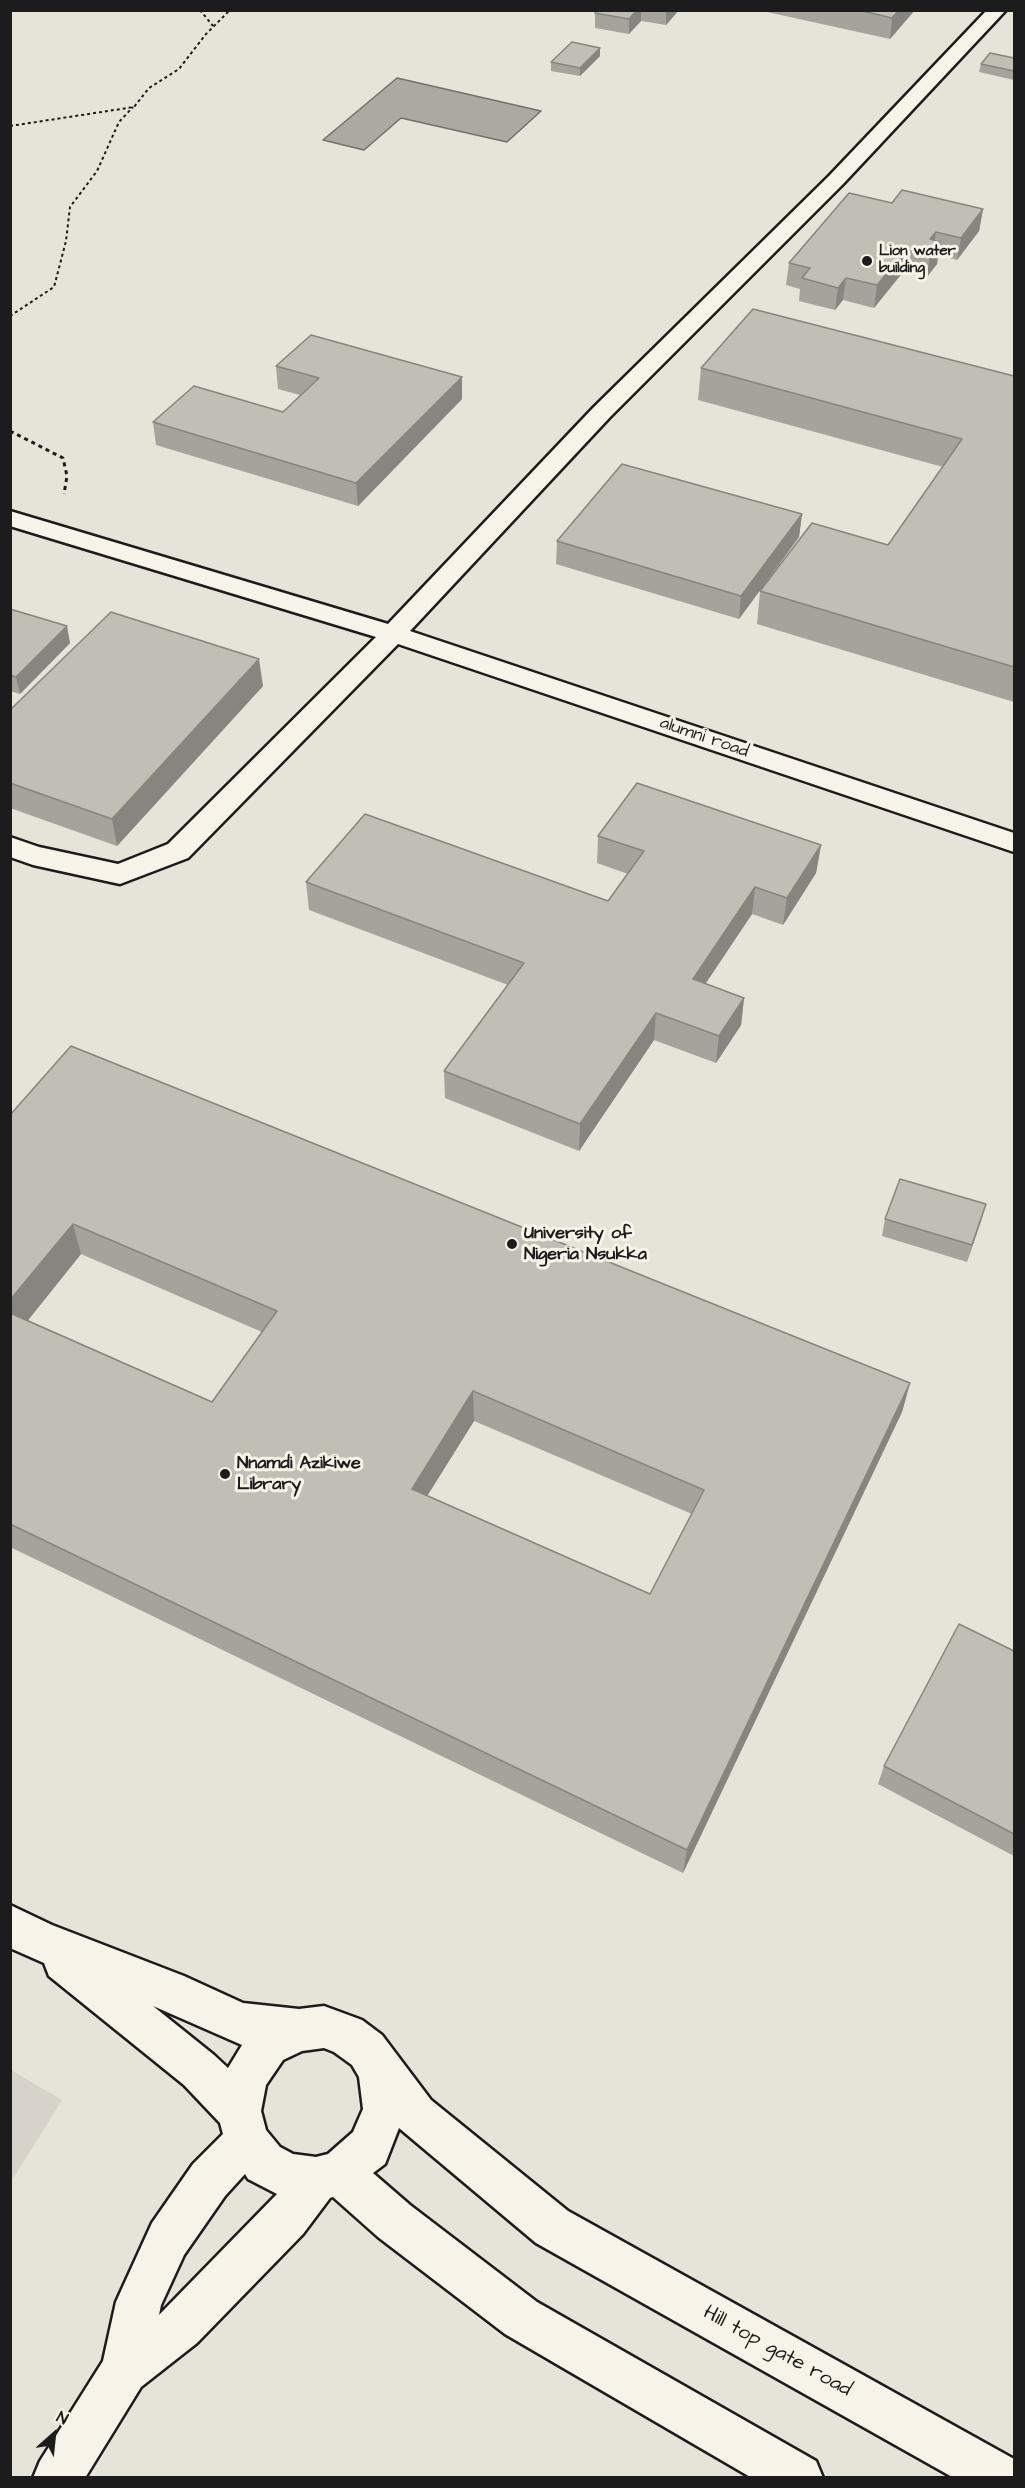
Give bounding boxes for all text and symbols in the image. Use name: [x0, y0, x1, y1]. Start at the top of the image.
place label: Lion water building: [879, 243, 956, 278]
marker: Lion water building: [860, 254, 874, 268]
street label: alumni road: [657, 713, 751, 763]
place label: University of Nigeria Nsukka: [524, 1223, 647, 1266]
marker: University of Nigeria Nsukka: [505, 1237, 519, 1251]
place label: Nnamdi Azikiwe Library: [237, 1453, 361, 1496]
marker: Nnamdi Azikiwe Library: [218, 1467, 232, 1481]
street label: Hill top gate road: [698, 2301, 856, 2403]
north arrow: [24, 2404, 84, 2464]
text: N: [53, 2406, 72, 2430]

